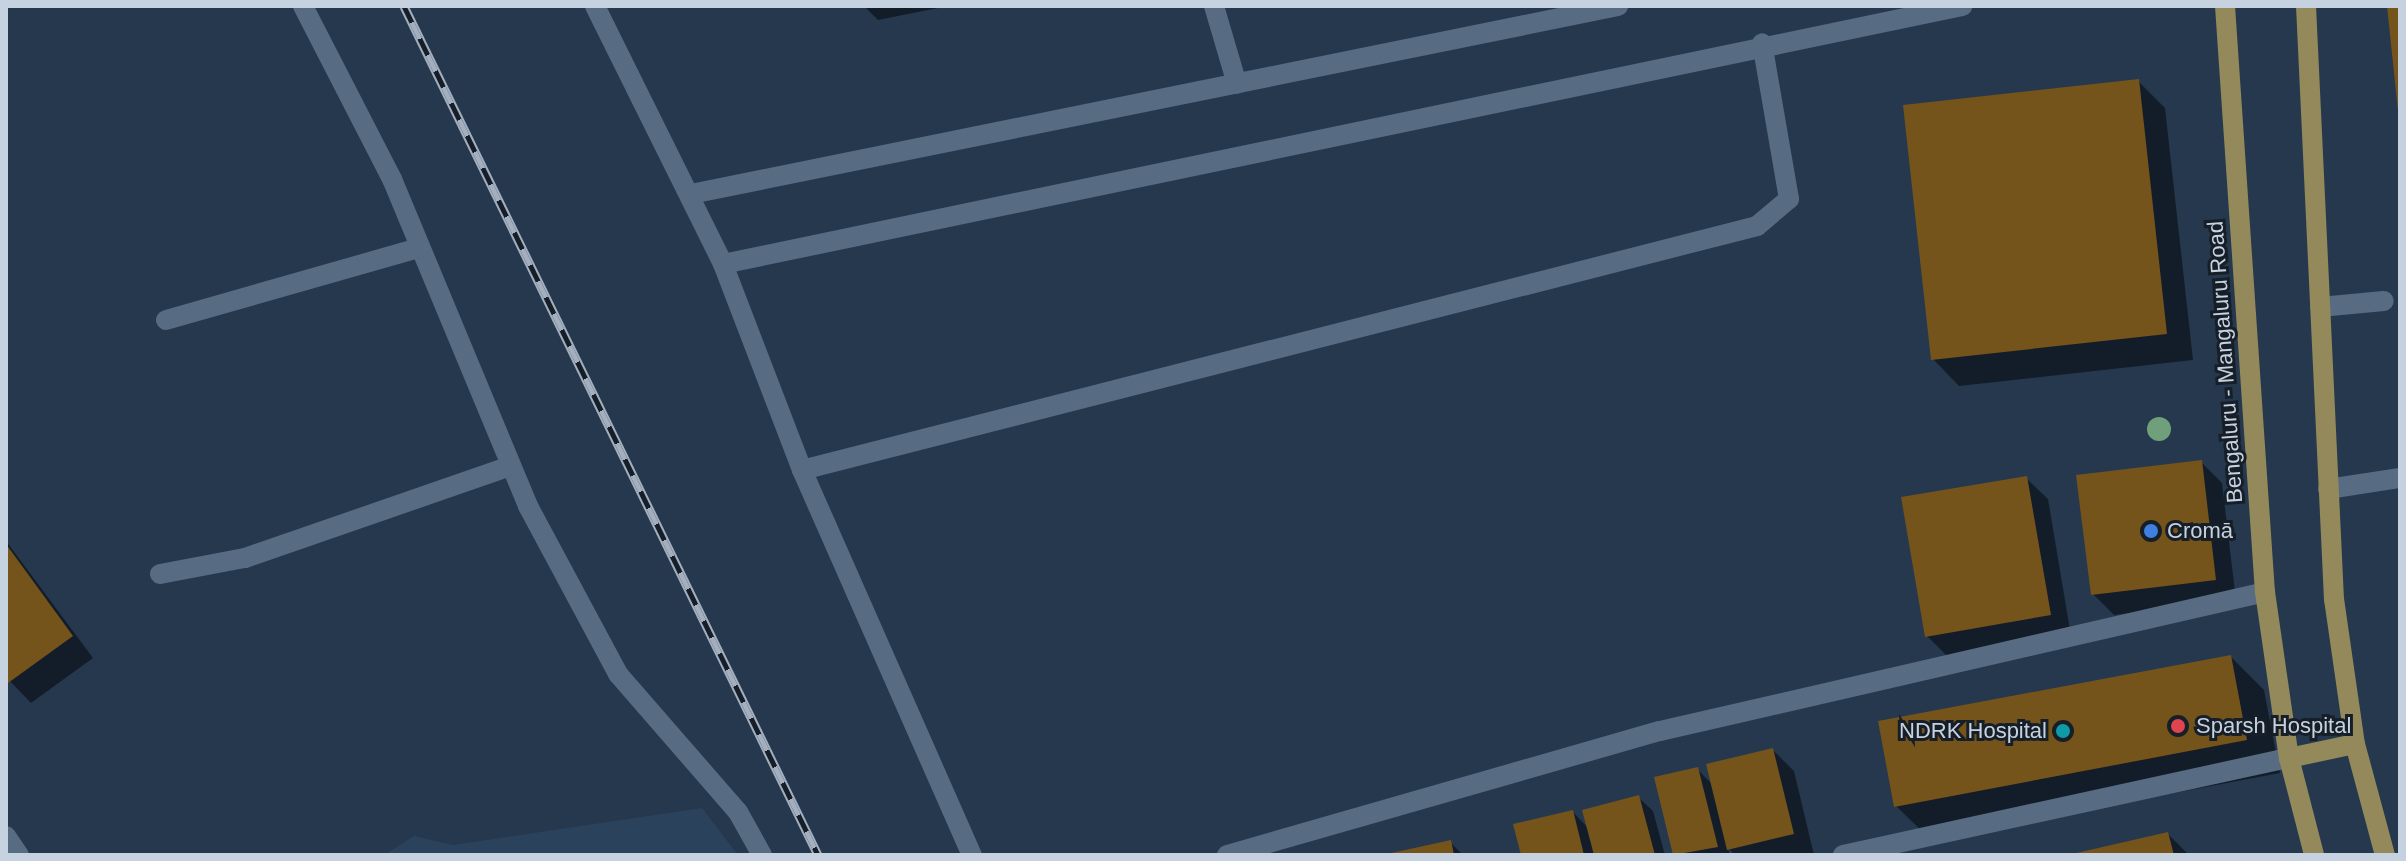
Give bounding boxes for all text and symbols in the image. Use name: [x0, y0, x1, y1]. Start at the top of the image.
street label: Bengaluru - Mangaluru Road: [2202, 220, 2248, 504]
place label: Cromā: [2167, 518, 2233, 544]
marker: Cromā: [2142, 522, 2160, 540]
place label: Sparsh Hospital: [2196, 713, 2351, 739]
marker: Sparsh Hospital: [2167, 715, 2189, 737]
place label: NDRK Hospital: [1899, 718, 2047, 744]
marker: NDRK Hospital: [2054, 722, 2072, 740]

